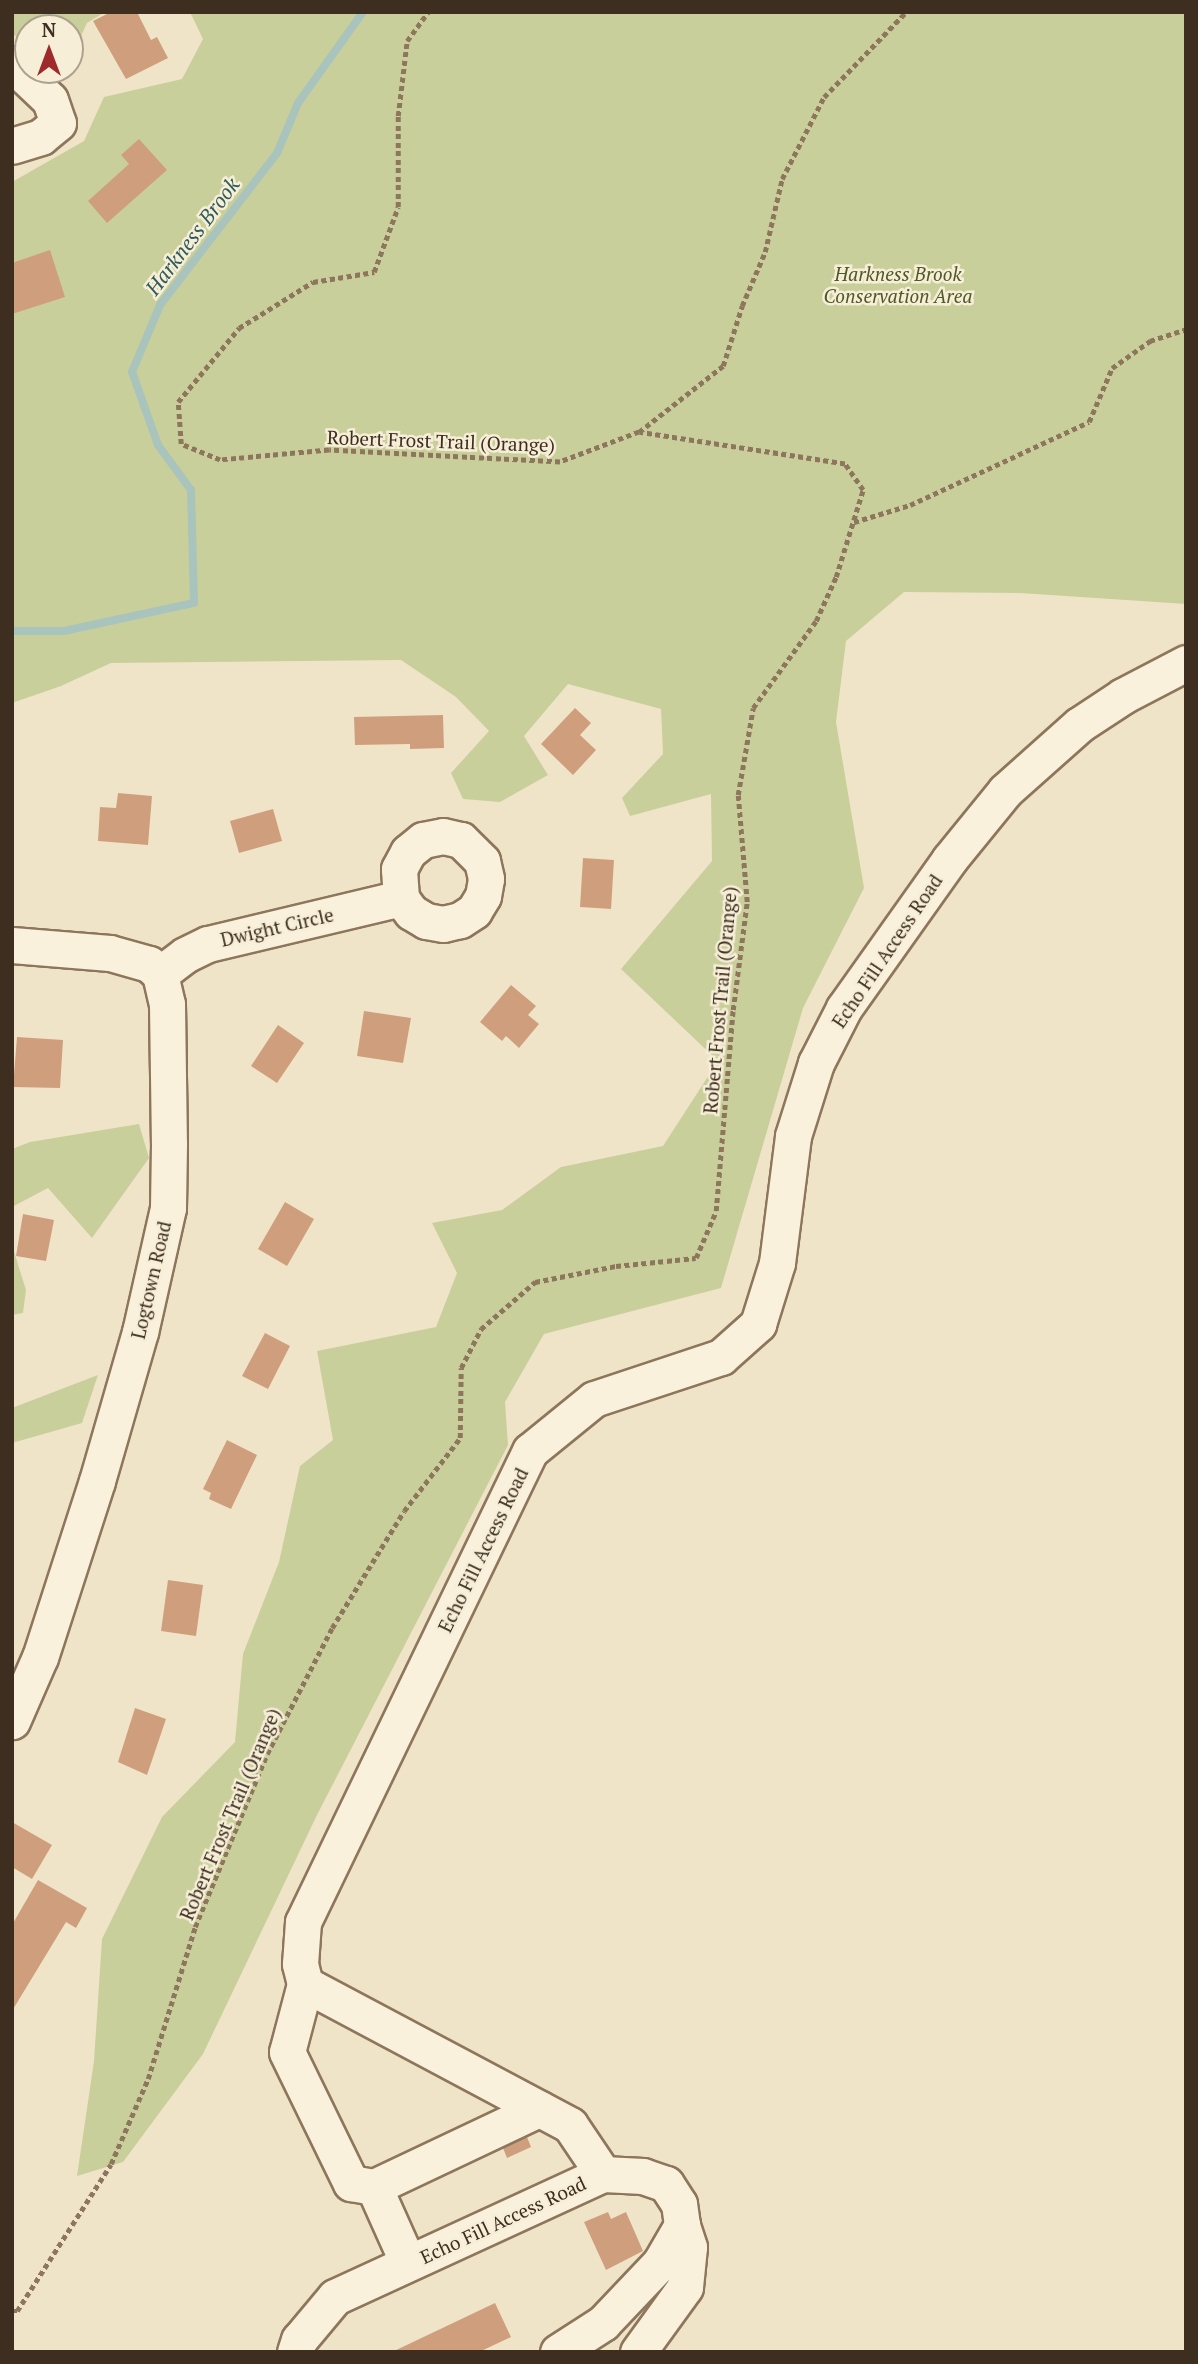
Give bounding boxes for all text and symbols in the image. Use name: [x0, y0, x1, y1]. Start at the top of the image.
north arrow: [14, 14, 84, 84]
text: N: [42, 17, 56, 42]
water label: Harkness Brook: [140, 172, 244, 300]
park label: Harkness Brook Conservation Area: [823, 263, 973, 307]
street label: Robert Frost Trail (Orange): [327, 426, 555, 456]
street label: Echo Fill Access Road: [827, 870, 947, 1032]
street label: Robert Frost Trail (Orange): [699, 885, 741, 1115]
street label: Dwight Circle: [218, 903, 336, 951]
street label: Logtown Road: [126, 1219, 176, 1341]
street label: Echo Fill Access Road: [433, 1464, 533, 1636]
street label: Robert Frost Trail (Orange): [175, 1705, 285, 1923]
street label: Echo Fill Access Road: [416, 2171, 590, 2269]

